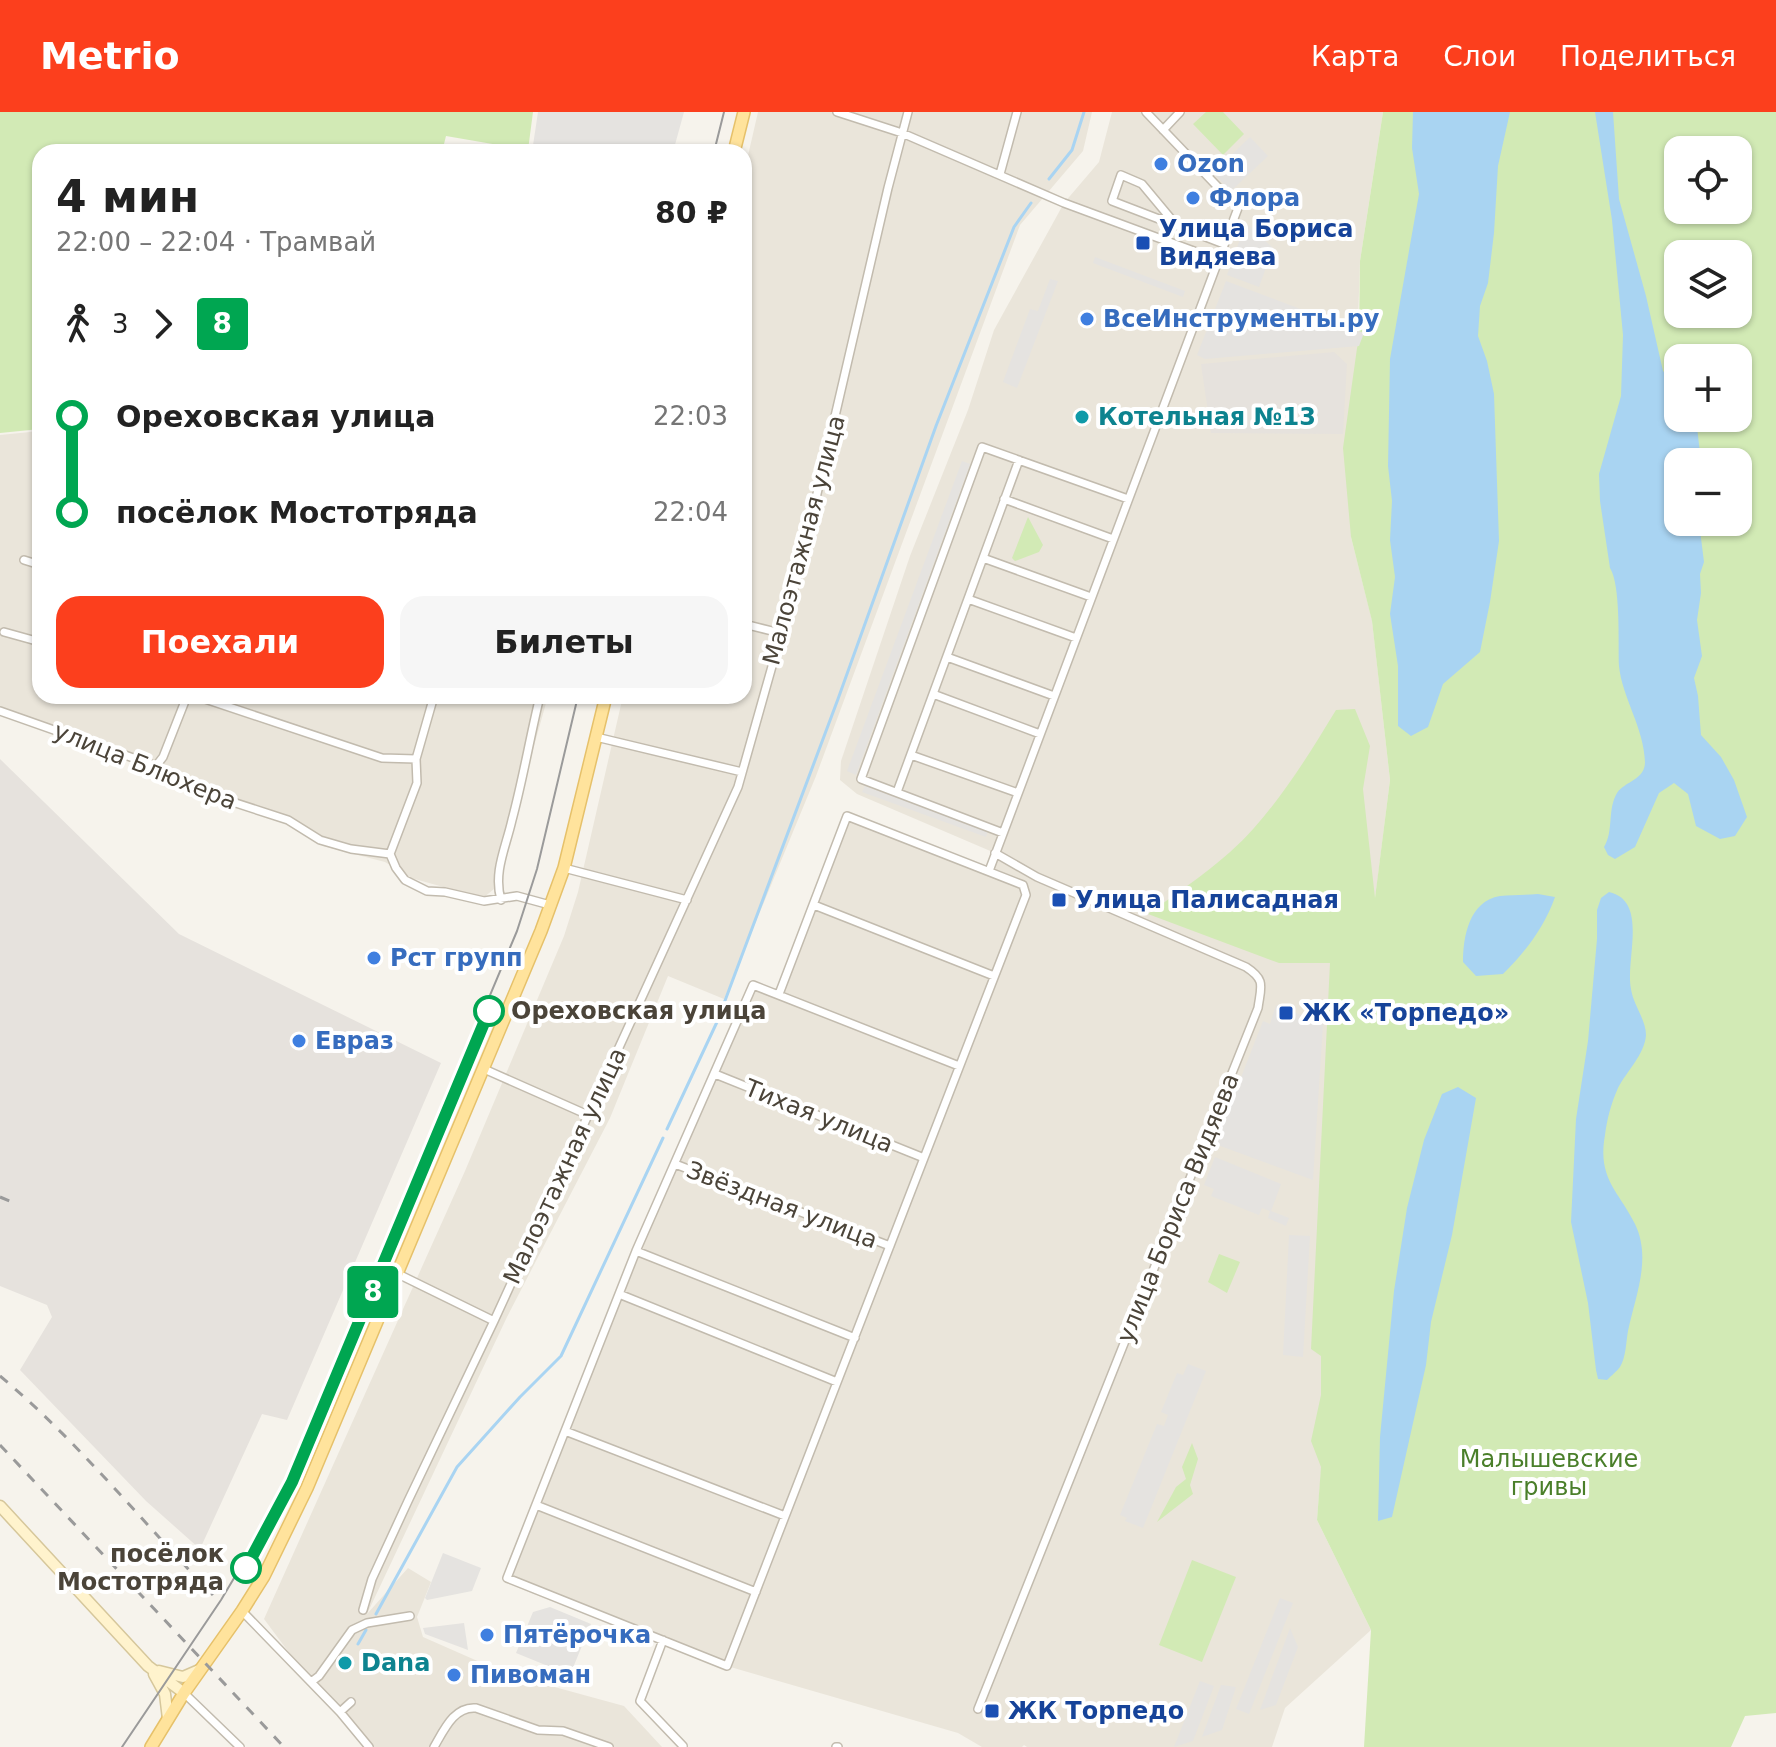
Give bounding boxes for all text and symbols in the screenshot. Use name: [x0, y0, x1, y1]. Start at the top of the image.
text: Metrio: [40, 34, 180, 78]
text: Карта: [1311, 40, 1399, 73]
text: Слои: [1443, 40, 1516, 73]
text: Поделиться: [1560, 40, 1736, 73]
map controls: [1664, 136, 1752, 536]
button: locate: [1664, 136, 1752, 224]
place label: Ozon: [1177, 150, 1245, 178]
marker: Ozon: [1152, 155, 1170, 173]
text: 4 мин: [56, 171, 199, 222]
place label: Флора: [1209, 184, 1300, 212]
marker: Флора: [1184, 189, 1202, 207]
text: 80 ₽: [655, 195, 728, 230]
place label: Улица Бориса Видяева: [1159, 215, 1353, 271]
text: 22:00 – 22:04 · Трамвай: [56, 227, 376, 257]
marker: Улица Бориса Видяева: [1134, 234, 1152, 252]
button: layers: [1664, 240, 1752, 328]
icon: walk: [56, 302, 100, 346]
icon: forward: [141, 302, 185, 346]
place label: ВсеИнструменты.ру: [1103, 305, 1380, 333]
text: 8: [213, 307, 232, 340]
text: 3: [112, 309, 129, 339]
marker: ВсеИнструменты.ру: [1078, 310, 1096, 328]
button: +: [1664, 344, 1752, 432]
text: Ореховская улица: [116, 399, 435, 434]
text: 22:03: [653, 401, 728, 431]
place label: Котельная №13: [1098, 403, 1316, 431]
marker: Котельная №13: [1073, 408, 1091, 426]
street label: Малоэтажная улица: [757, 412, 851, 668]
button: −: [1664, 448, 1752, 536]
text: посёлок Мостотряда: [116, 495, 478, 530]
text: 22:04: [653, 497, 728, 527]
button: Поехали: [56, 596, 384, 688]
button: Билеты: [400, 596, 728, 688]
street label: улица Блюхера: [49, 717, 241, 815]
place label: Улица Палисадная: [1075, 886, 1339, 914]
marker: Улица Палисадная: [1050, 891, 1068, 909]
place label: Рст групп: [390, 944, 523, 972]
marker: Рст групп: [365, 949, 383, 967]
marker: Ореховская улица: [474, 996, 504, 1026]
place label: Ореховская улица: [511, 997, 767, 1025]
place label: ЖК «Торпедо»: [1302, 999, 1509, 1027]
marker: ЖК «Торпедо»: [1277, 1004, 1295, 1022]
place label: Евраз: [315, 1027, 394, 1055]
marker: Евраз: [290, 1032, 308, 1050]
street label: Малоэтажная улица: [498, 1043, 632, 1289]
street label: улица Бориса Видяева: [1111, 1069, 1245, 1347]
street label: Тихая улица: [740, 1073, 897, 1158]
street label: Звёздная улица: [683, 1156, 881, 1254]
line badge: 8: [347, 1266, 399, 1318]
text: 8: [363, 1275, 383, 1308]
park label: Малышевские гривы: [1460, 1445, 1638, 1501]
place label: посёлок Мостотряда: [57, 1540, 224, 1596]
marker: посёлок Мостотряда: [231, 1553, 261, 1583]
place label: Пятёрочка: [503, 1621, 651, 1649]
marker: Пятёрочка: [478, 1626, 496, 1644]
place label: Dana: [361, 1649, 430, 1677]
marker: Dana: [336, 1654, 354, 1672]
place label: Пивоман: [470, 1661, 591, 1689]
marker: Пивоман: [445, 1666, 463, 1684]
place label: ЖК Торпедо: [1008, 1697, 1184, 1725]
marker: ЖК Торпедо: [983, 1702, 1001, 1720]

